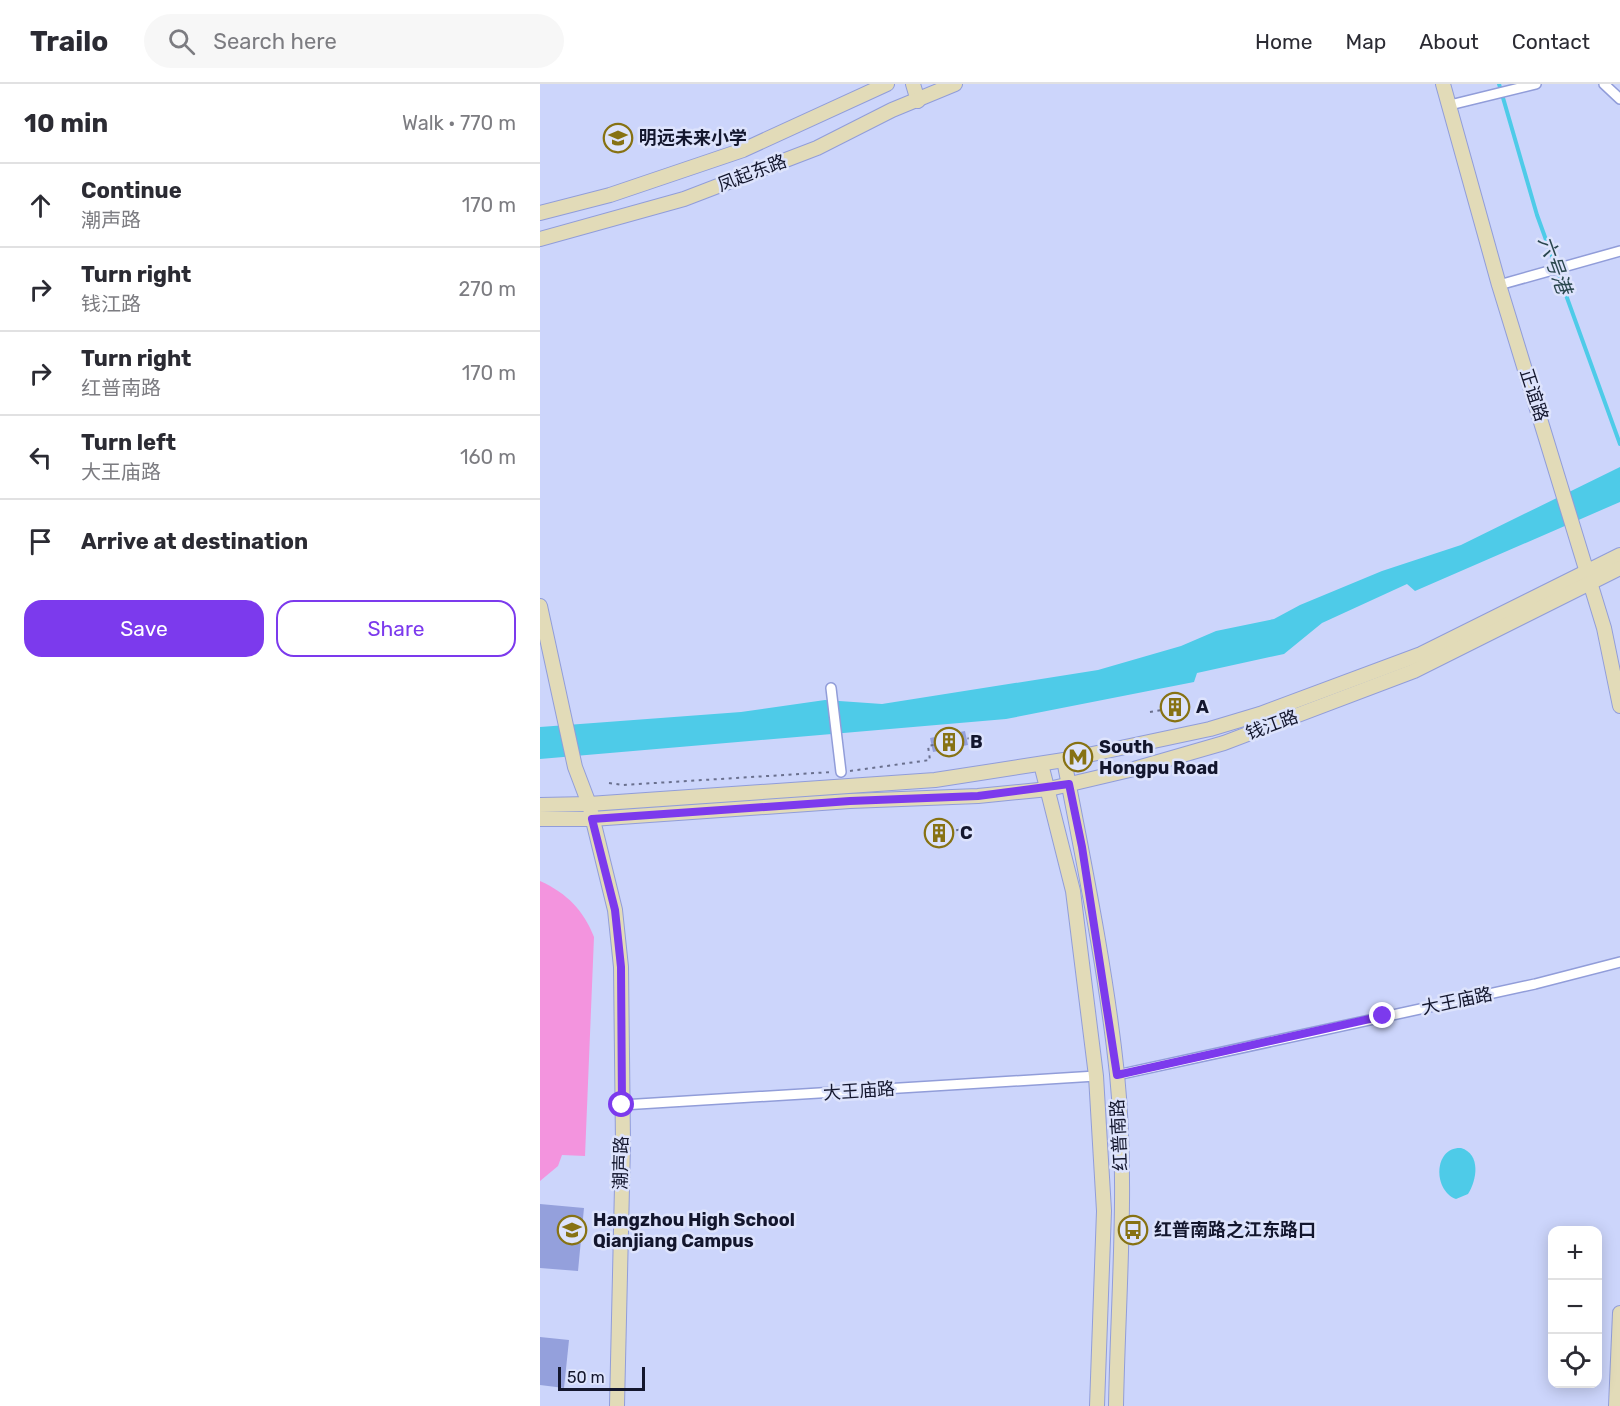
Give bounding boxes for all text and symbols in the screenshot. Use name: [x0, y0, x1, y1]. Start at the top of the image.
search box: [144, 14, 564, 68]
text: Trailo: [30, 25, 108, 58]
icon: search: [165, 25, 198, 58]
text: Search here: [213, 28, 337, 55]
text: Home: [1255, 29, 1312, 54]
text: Map: [1345, 29, 1386, 54]
text: About: [1419, 29, 1479, 54]
text: Contact: [1512, 29, 1590, 54]
text: 10 min: [24, 108, 108, 139]
text: Walk · 770 m: [402, 111, 516, 135]
school or university icon: 明远未来小学: [602, 122, 634, 154]
place label: 明远未来小学: [639, 127, 747, 149]
street label: 凤起东路: [714, 150, 790, 196]
text: Continue: [81, 177, 182, 204]
icon: ahead: [24, 189, 57, 222]
text: 170 m: [462, 193, 516, 217]
text: 潮声路: [81, 208, 141, 232]
water label: 六号港: [1533, 233, 1578, 300]
text: Turn right: [81, 261, 191, 288]
icon: right: [24, 273, 57, 306]
text: 270 m: [459, 277, 516, 301]
text: 钱江路: [81, 292, 141, 316]
text: Turn right: [81, 345, 191, 372]
icon: right: [24, 357, 57, 390]
text: 170 m: [462, 361, 516, 385]
street label: 正谊路: [1515, 366, 1553, 424]
text: 红普南路: [81, 376, 161, 400]
text: Turn left: [81, 429, 176, 456]
icon: left: [24, 441, 57, 474]
text: 160 m: [460, 445, 516, 469]
text: 大王庙路: [81, 460, 161, 484]
icon: arrive: [24, 525, 57, 558]
text: Arrive at destination: [81, 528, 308, 555]
button: Save: [24, 600, 264, 657]
button: Share: [276, 600, 516, 657]
building icon: A: [1159, 691, 1191, 723]
place label: A: [1196, 696, 1209, 718]
street label: 钱江路: [1243, 705, 1301, 745]
building icon: B: [933, 726, 965, 758]
place label: B: [970, 731, 983, 753]
place label: South Hongpu Road: [1099, 736, 1218, 779]
metro station icon: South Hongpu Road: [1062, 741, 1094, 773]
building icon: C: [923, 817, 955, 849]
place label: C: [960, 822, 973, 844]
street label: 大王庙路: [1419, 983, 1495, 1019]
route end: [1369, 1002, 1395, 1028]
street label: 大王庙路: [822, 1078, 896, 1104]
route start: [608, 1091, 634, 1117]
street label: 红普南路: [1106, 1098, 1132, 1172]
street label: 潮声路: [610, 1136, 632, 1190]
place label: Hangzhou High School Qianjiang Campus: [593, 1209, 795, 1252]
school or university icon: Hangzhou High School Qianjiang Campus: [556, 1214, 588, 1246]
bus stop icon: 红普南路之江东路口: [1117, 1214, 1149, 1246]
place label: 红普南路之江东路口: [1154, 1219, 1316, 1241]
map controls: [1548, 1226, 1602, 1388]
button: +: [1548, 1226, 1602, 1280]
button: −: [1548, 1280, 1602, 1334]
button: locate: [1548, 1334, 1602, 1388]
scale bar: [558, 1364, 645, 1392]
text: 50 m: [567, 1368, 605, 1387]

